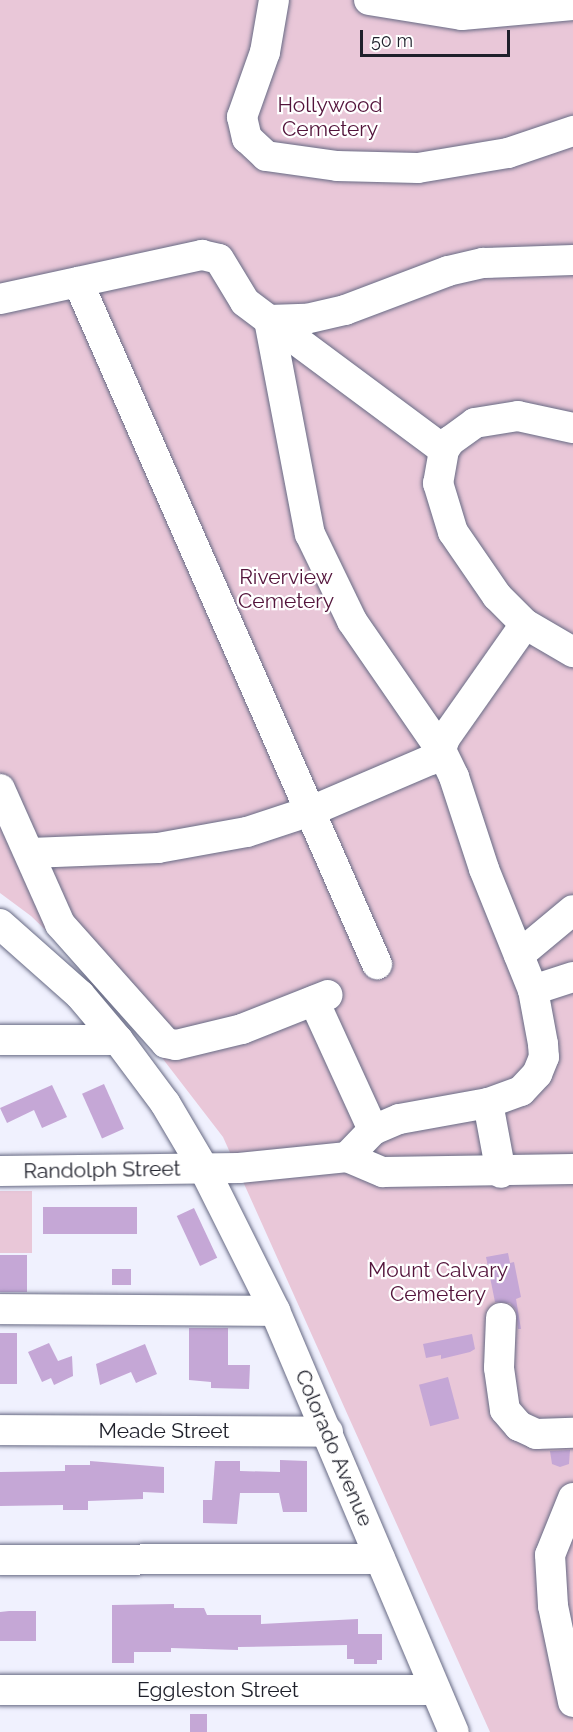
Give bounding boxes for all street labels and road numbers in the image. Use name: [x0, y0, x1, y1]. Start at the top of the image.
street label: Randolph Street: [23, 1156, 181, 1184]
street label: Colorado Avenue: [289, 1366, 379, 1530]
street label: Meade Street: [99, 1418, 229, 1444]
street label: Eggleston Street: [137, 1677, 299, 1703]

